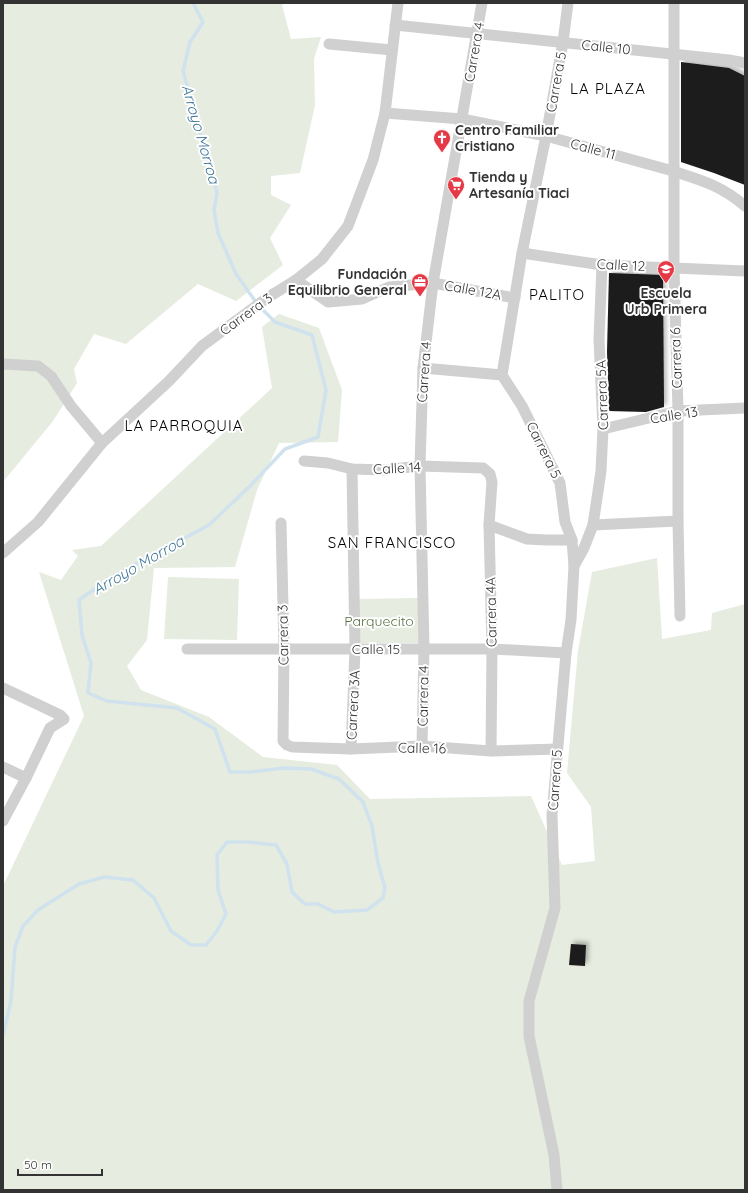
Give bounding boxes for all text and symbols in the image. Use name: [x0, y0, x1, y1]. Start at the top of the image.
street label: Carrera 4: [460, 20, 488, 84]
street label: Calle 10: [581, 35, 631, 59]
street label: Carrera 5: [542, 50, 570, 114]
district label: LA PLAZA: [570, 79, 646, 98]
water label: Arroyo Morroa: [178, 82, 224, 187]
place label: Centro Familiar Cristiano: [455, 121, 559, 155]
church icon: Centro Familiar Cristiano: [432, 128, 452, 153]
street label: Calle 11: [568, 134, 618, 164]
place label: Tienda y Artesanía Tiaci: [469, 168, 569, 202]
supermarket icon: Tienda y Artesanía Tiaci: [446, 175, 466, 200]
street label: Calle 12: [596, 255, 646, 275]
school or university icon: Escuela Urb Primera: [656, 259, 676, 284]
place label: Fundación Equilibrio General: [288, 265, 407, 299]
office icon: Fundación Equilibrio General: [410, 272, 430, 297]
street label: Calle 12A: [443, 276, 503, 304]
place label: Escuela Urb Primera: [625, 284, 707, 318]
district label: PALITO: [529, 285, 585, 304]
street label: Carrera 3: [216, 289, 276, 339]
street label: Carrera 6: [666, 327, 686, 389]
street label: Carrera 4: [413, 341, 435, 403]
street label: Carrera 5A: [592, 360, 612, 430]
street label: Calle 13: [649, 402, 699, 428]
district label: LA PARROQUIA: [124, 416, 244, 435]
street label: Carrera 5: [523, 419, 565, 481]
street label: Calle 14: [373, 458, 421, 478]
water label: Arroyo Morroa: [89, 531, 188, 599]
district label: SAN FRANCISCO: [328, 533, 456, 552]
street label: Carrera 4A: [481, 577, 501, 647]
street label: Carrera 3: [273, 604, 293, 666]
park label: Parquecito: [344, 612, 414, 630]
street label: Calle 15: [352, 640, 400, 658]
street label: Carrera 4: [413, 665, 433, 727]
street label: Carrera 3A: [342, 670, 364, 740]
street label: Calle 16: [398, 739, 447, 757]
street label: Carrera 5: [544, 749, 566, 811]
scale bar: [18, 1151, 102, 1177]
text: 50 m: [24, 1157, 52, 1172]

